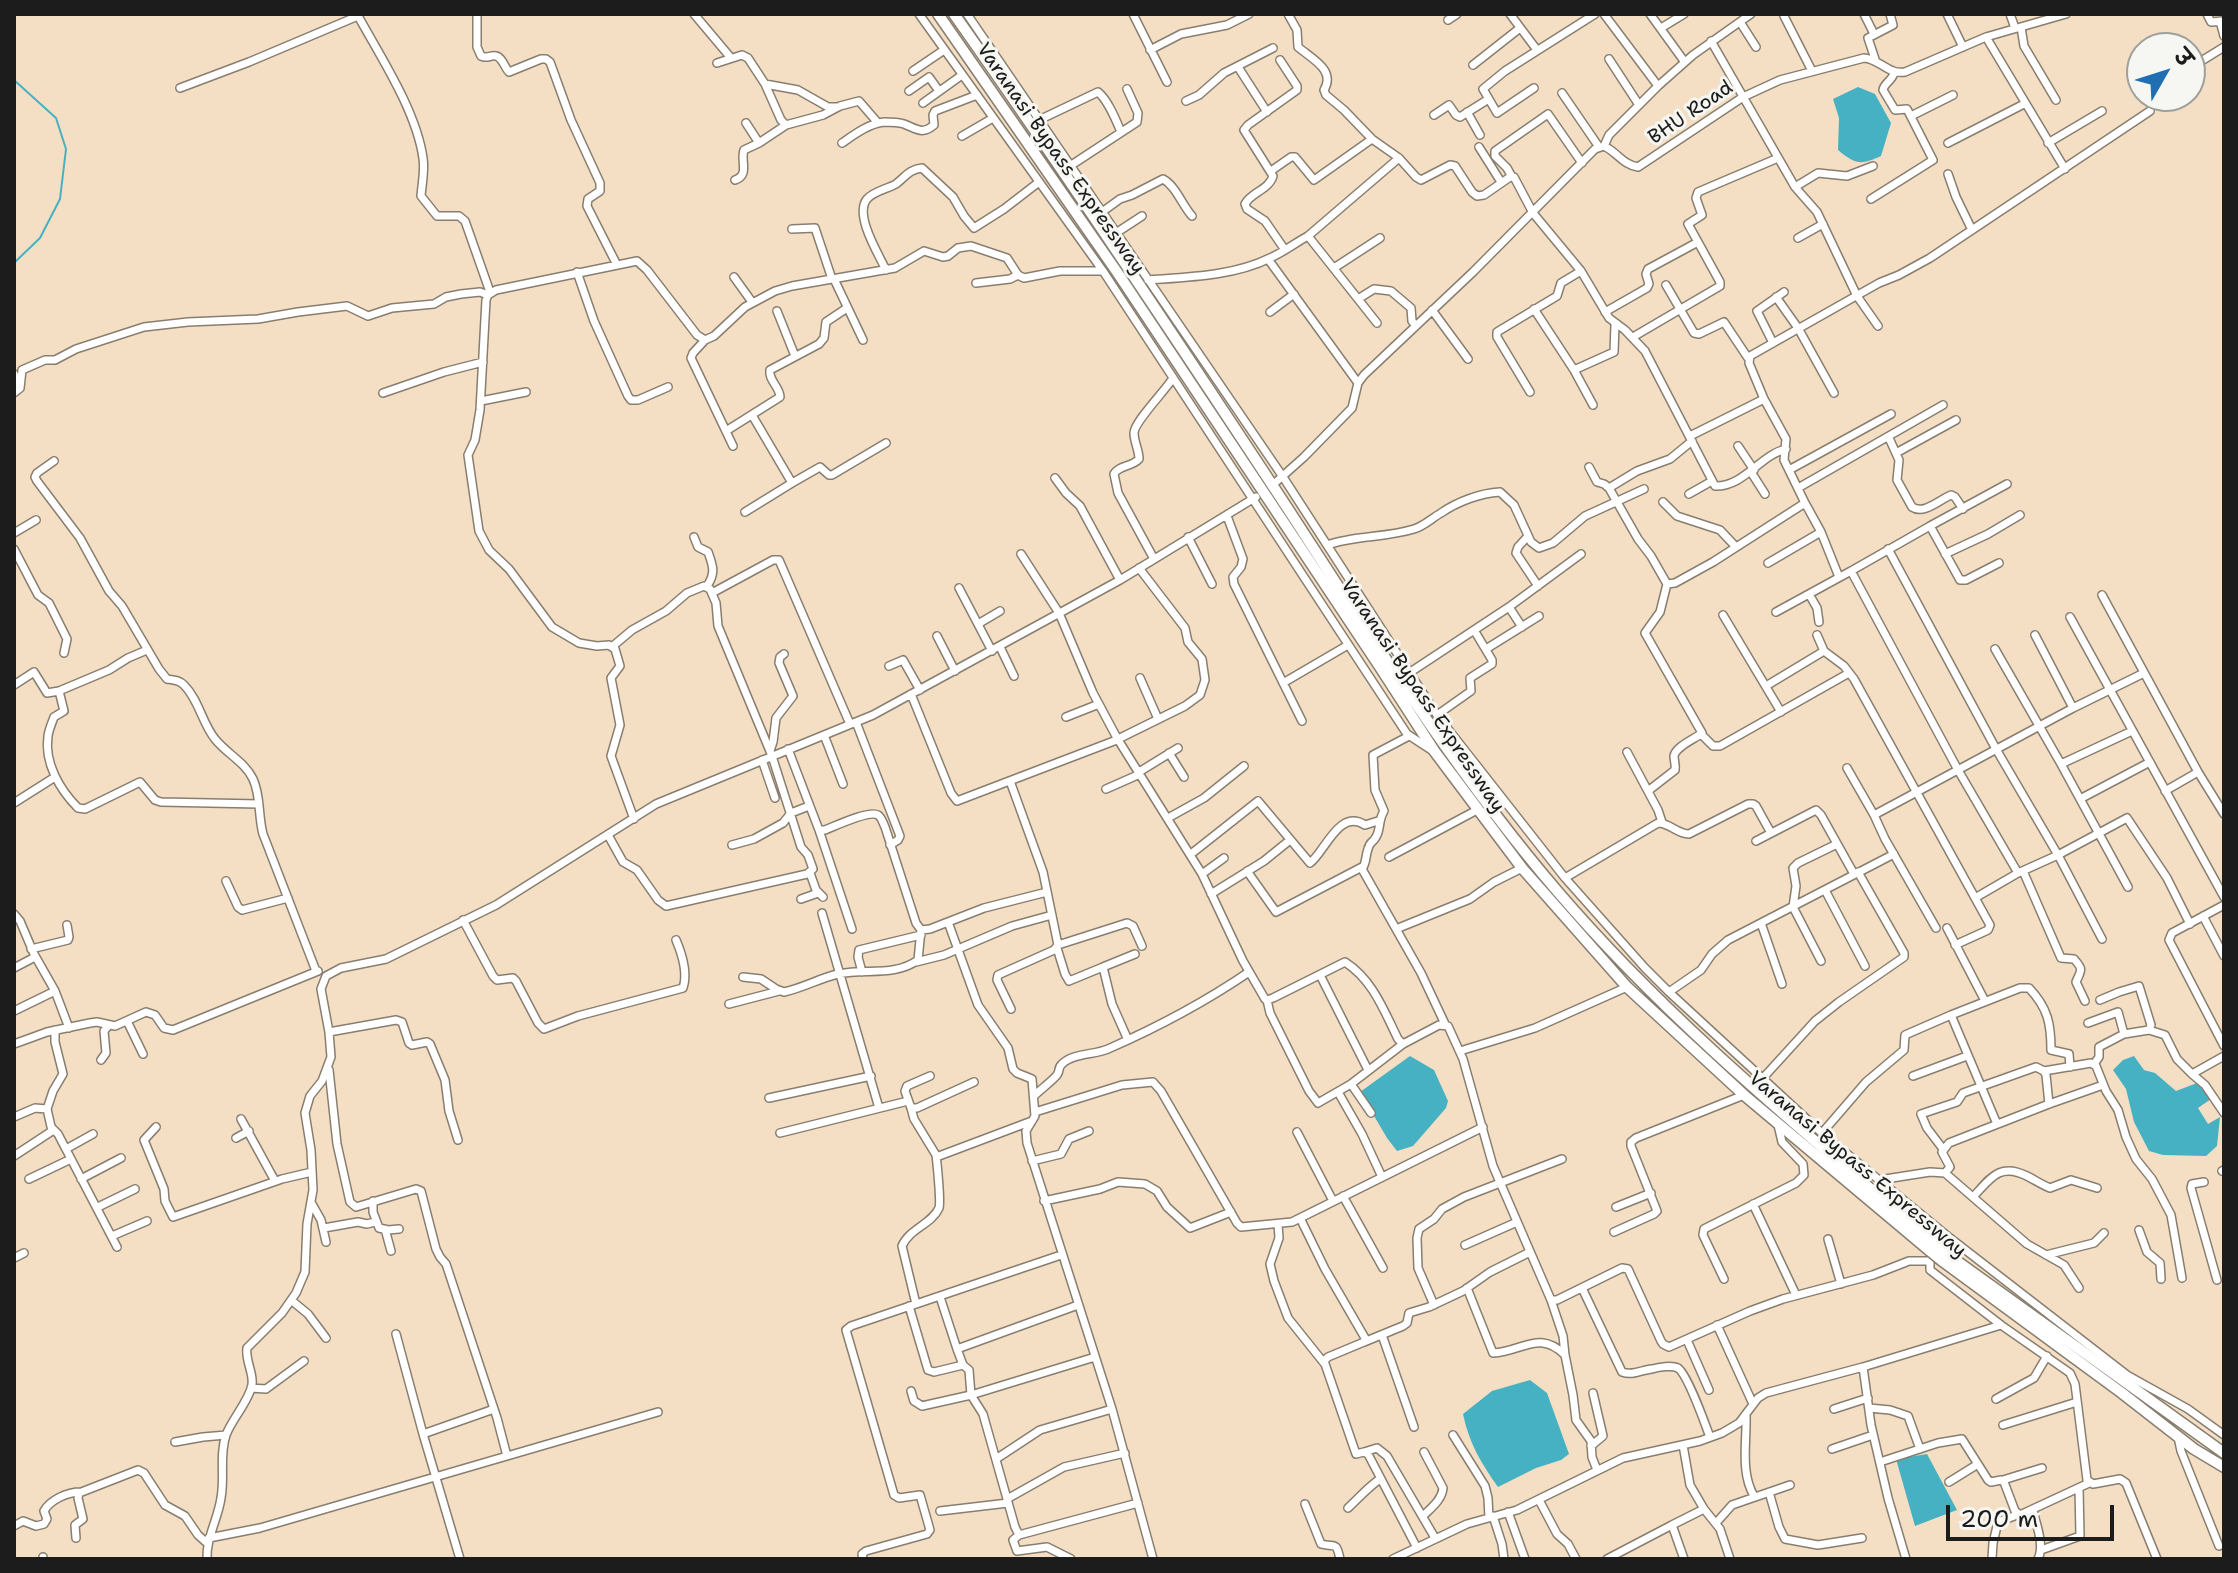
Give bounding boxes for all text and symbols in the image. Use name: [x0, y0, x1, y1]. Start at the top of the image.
north arrow: [2126, 32, 2206, 112]
street label: Varanasi Bypass Expressway: [971, 39, 1149, 279]
text: उ: [2168, 43, 2199, 73]
street label: BHU Road: [1644, 76, 1738, 150]
street label: Varanasi Bypass Expressway: [1335, 574, 1509, 818]
street label: Varanasi Bypass Expressway: [1743, 1067, 1971, 1263]
scale bar: [1950, 1489, 2118, 1539]
text: 200 m: [1960, 1503, 2038, 1535]

